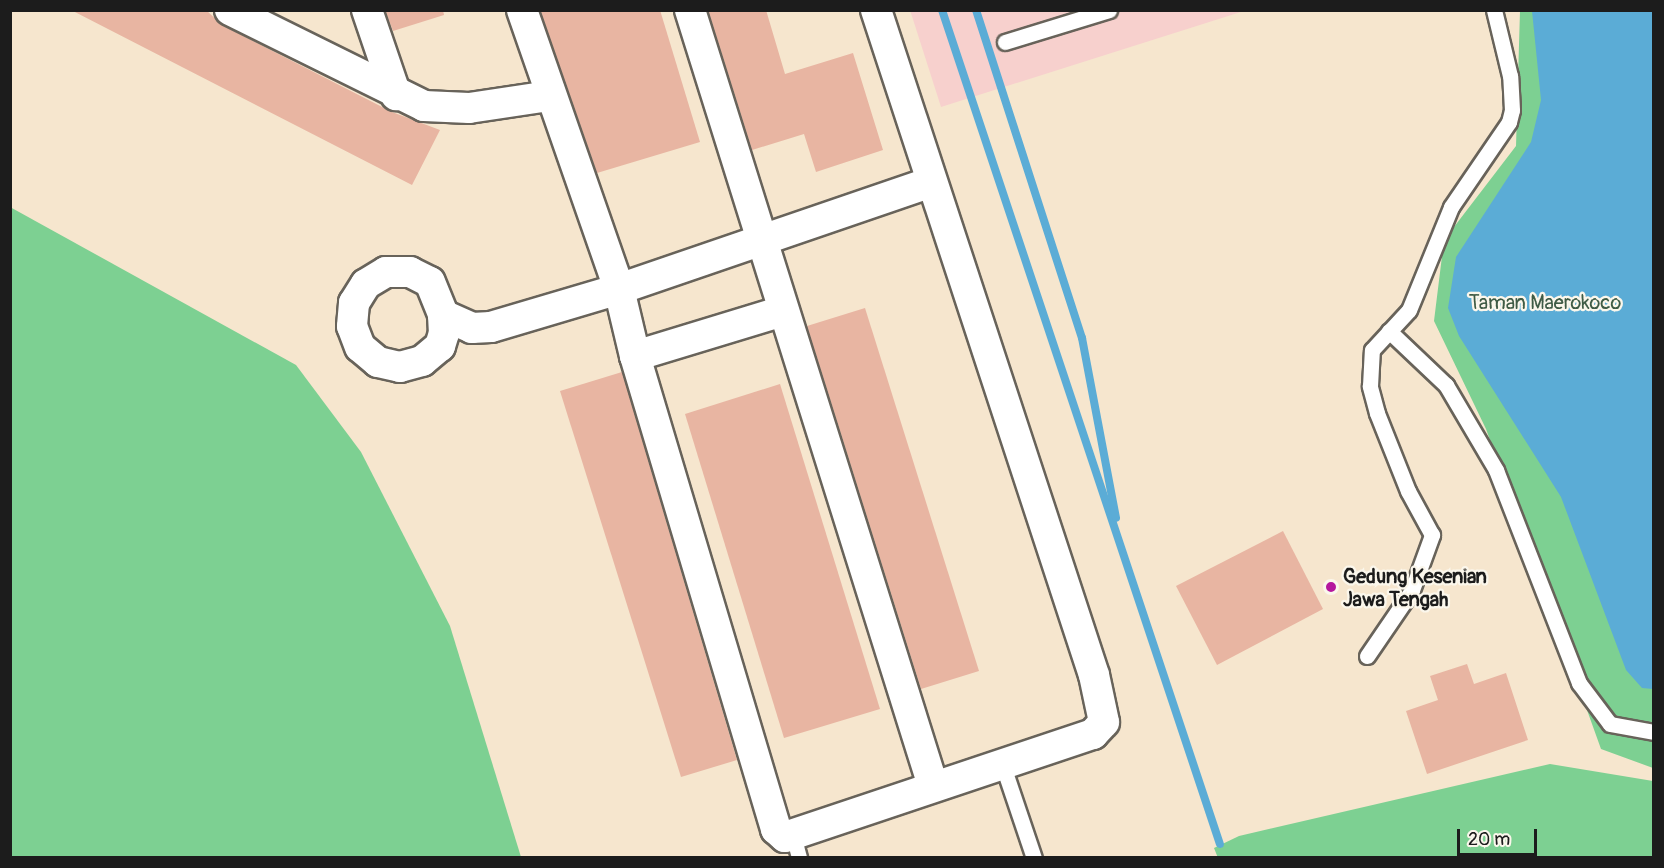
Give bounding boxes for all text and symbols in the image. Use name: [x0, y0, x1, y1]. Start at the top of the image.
park label: Taman Maerokoco: [1469, 290, 1621, 314]
place label: Gedung Kesenian Jawa Tengah: [1343, 564, 1487, 611]
marker: Gedung Kesenian Jawa Tengah: [1324, 580, 1338, 594]
scale bar: [1460, 817, 1540, 855]
text: 20 m: [1468, 828, 1510, 851]

